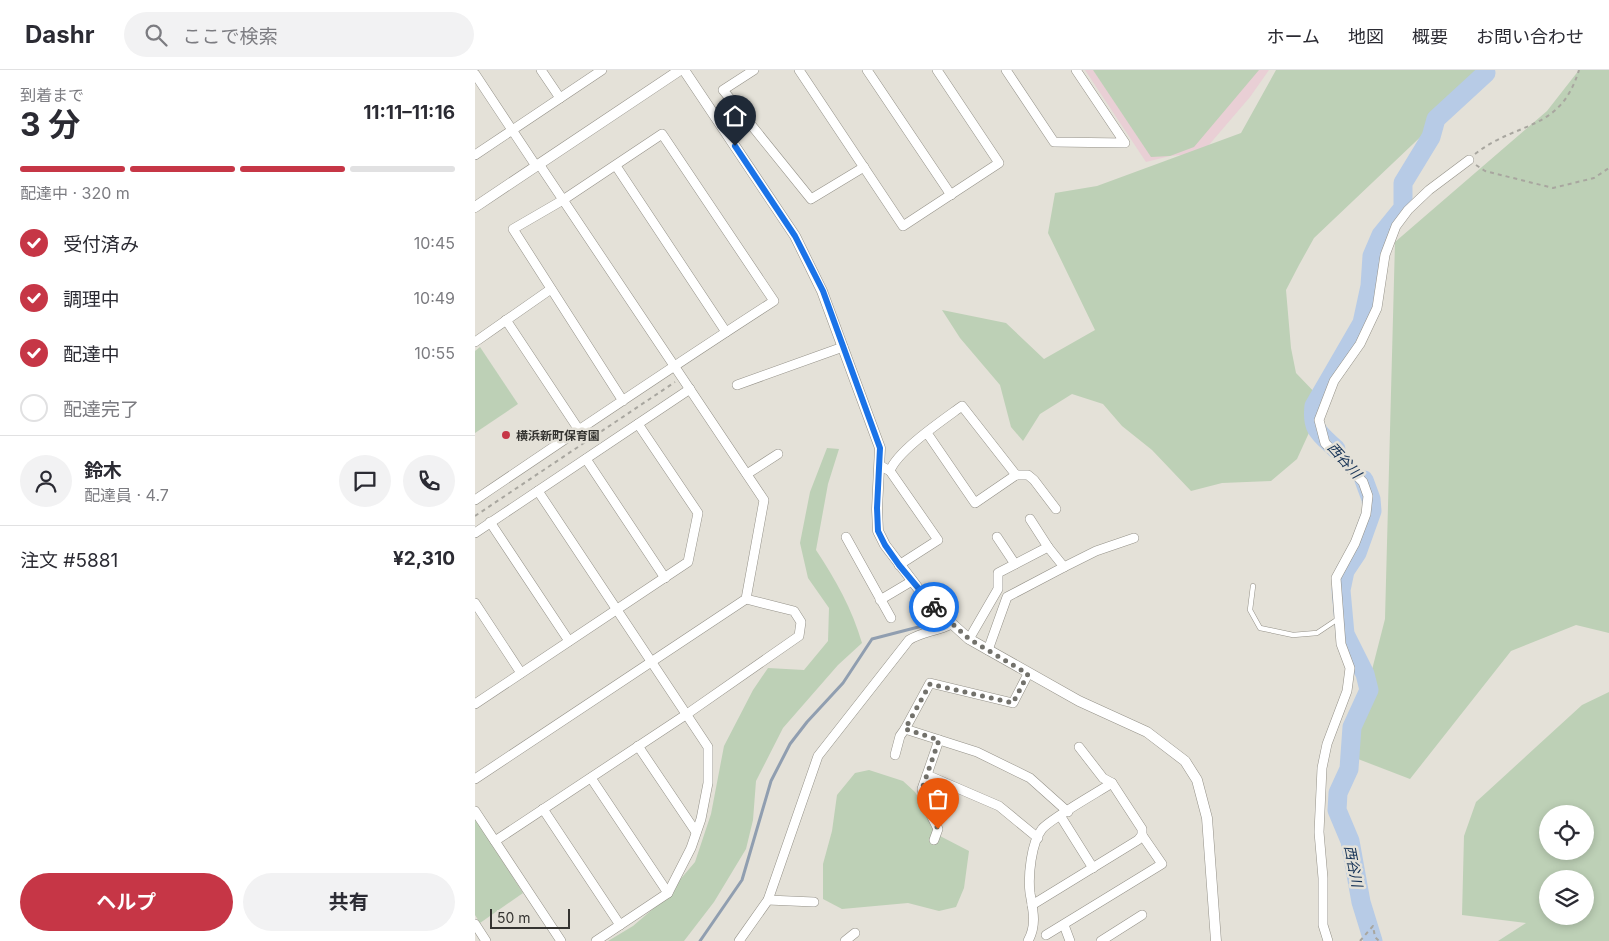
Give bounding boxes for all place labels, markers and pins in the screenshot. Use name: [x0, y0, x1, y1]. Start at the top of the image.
pin: [714, 95, 756, 146]
place label: 横浜新町保育園: [516, 428, 600, 443]
marker: 横浜新町保育園: [500, 429, 512, 441]
pin: [917, 778, 959, 829]

